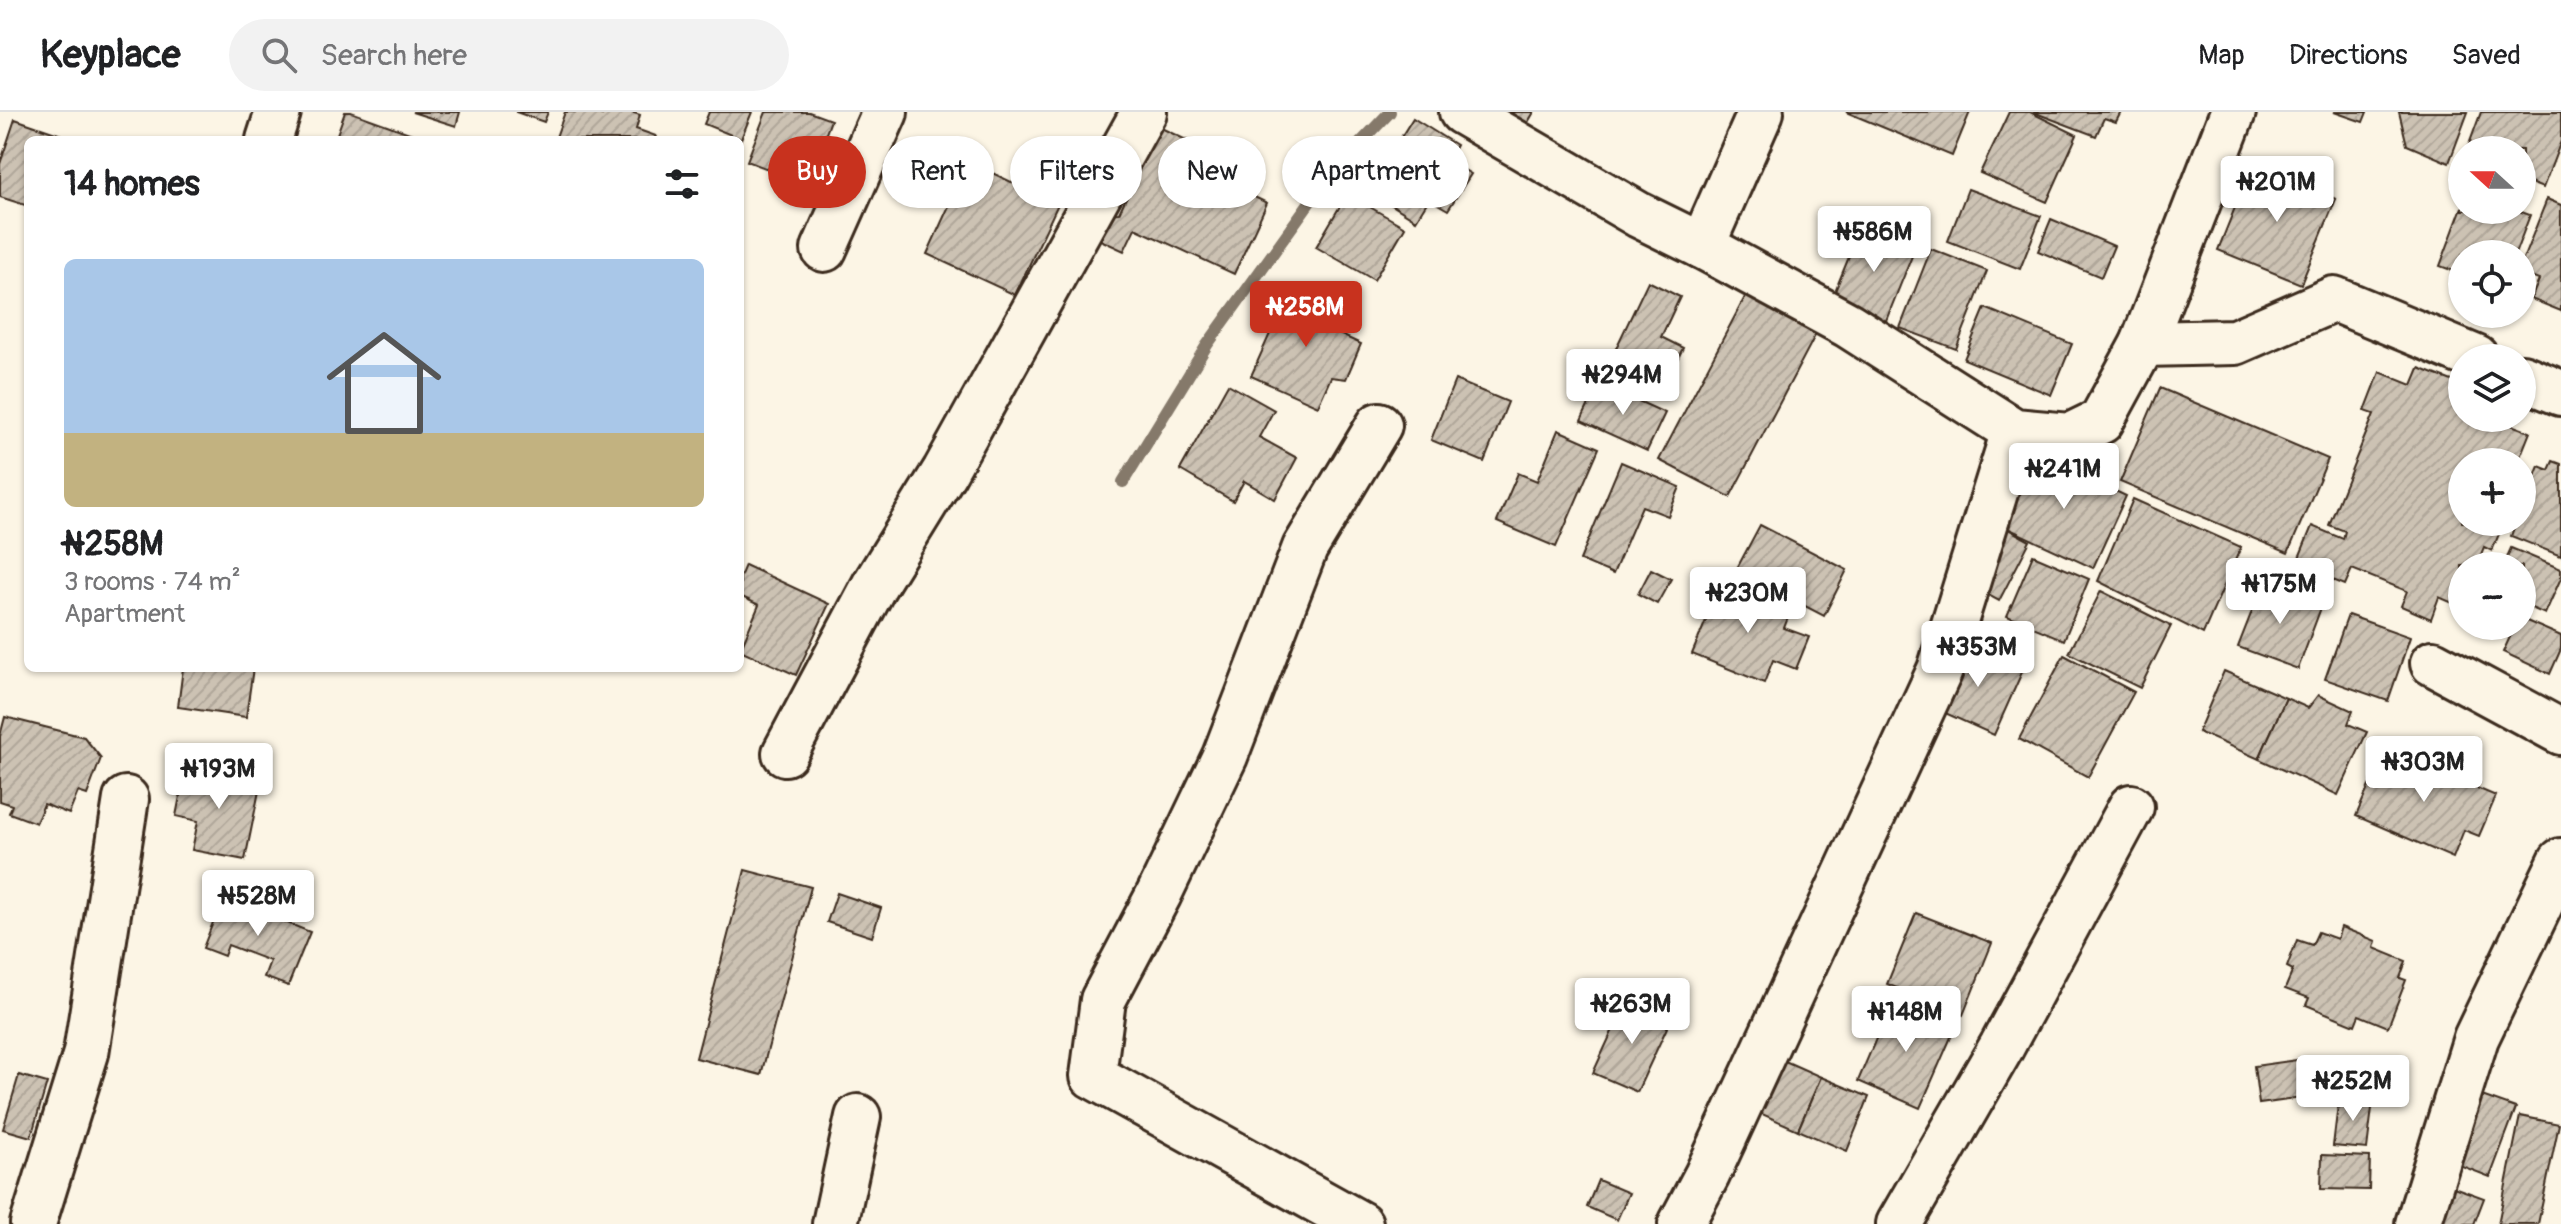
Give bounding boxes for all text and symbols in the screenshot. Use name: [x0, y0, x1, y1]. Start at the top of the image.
search box: [229, 19, 789, 91]
text: Keyplace: [40, 31, 181, 79]
icon: search: [257, 33, 301, 77]
text: Search here: [321, 37, 467, 74]
text: Map: [2198, 38, 2245, 73]
text: Directions: [2289, 38, 2408, 73]
text: Saved: [2452, 38, 2521, 73]
chip: Buy: [768, 136, 866, 208]
chip: Rent: [882, 136, 994, 208]
chip: Filters: [1010, 136, 1142, 208]
chip: New: [1158, 136, 1266, 208]
chip: Apartment: [1282, 136, 1469, 208]
north arrow: [2448, 136, 2536, 224]
map controls: [2448, 136, 2536, 640]
pin: ₦201M: [2221, 156, 2333, 224]
icon: filters: [660, 162, 704, 206]
text: 14 homes: [64, 163, 200, 206]
text: ₦201M: [2239, 166, 2315, 198]
pin: ₦586M: [1818, 206, 1930, 274]
text: ₦586M: [1836, 216, 1912, 248]
button: locate: [2448, 240, 2536, 328]
pin: ₦258M: [1250, 281, 1362, 349]
text: ₦258M: [1268, 291, 1344, 323]
icon: home: [312, 311, 456, 455]
button: layers: [2448, 344, 2536, 432]
pin: ₦294M: [1567, 349, 1679, 417]
text: ₦294M: [1584, 359, 1662, 391]
pin: ₦241M: [2008, 443, 2120, 511]
button: +: [2448, 448, 2536, 536]
text: ₦241M: [2027, 453, 2101, 485]
text: ₦258M: [64, 523, 163, 566]
button: −: [2448, 552, 2536, 640]
pin: ₦175M: [2224, 558, 2336, 626]
text: 3 rooms · 74 m²: [64, 566, 241, 598]
pin: ₦230M: [1692, 567, 1804, 635]
text: ₦175M: [2244, 568, 2316, 600]
text: ₦230M: [1708, 577, 1788, 609]
text: Apartment: [64, 598, 185, 630]
pin: ₦353M: [1922, 621, 2034, 689]
text: ₦353M: [1939, 631, 2017, 663]
pin: ₦303M: [2368, 736, 2480, 804]
pin: ₦193M: [163, 743, 275, 811]
text: ₦303M: [2383, 746, 2465, 778]
text: ₦193M: [183, 753, 255, 785]
pin: ₦528M: [202, 870, 314, 938]
text: ₦528M: [220, 880, 296, 912]
pin: ₦263M: [1576, 978, 1688, 1046]
pin: ₦148M: [1850, 986, 1962, 1054]
text: ₦263M: [1593, 988, 1671, 1020]
text: ₦148M: [1870, 996, 1942, 1028]
pin: ₦252M: [2297, 1055, 2409, 1123]
text: ₦252M: [2314, 1065, 2392, 1097]

